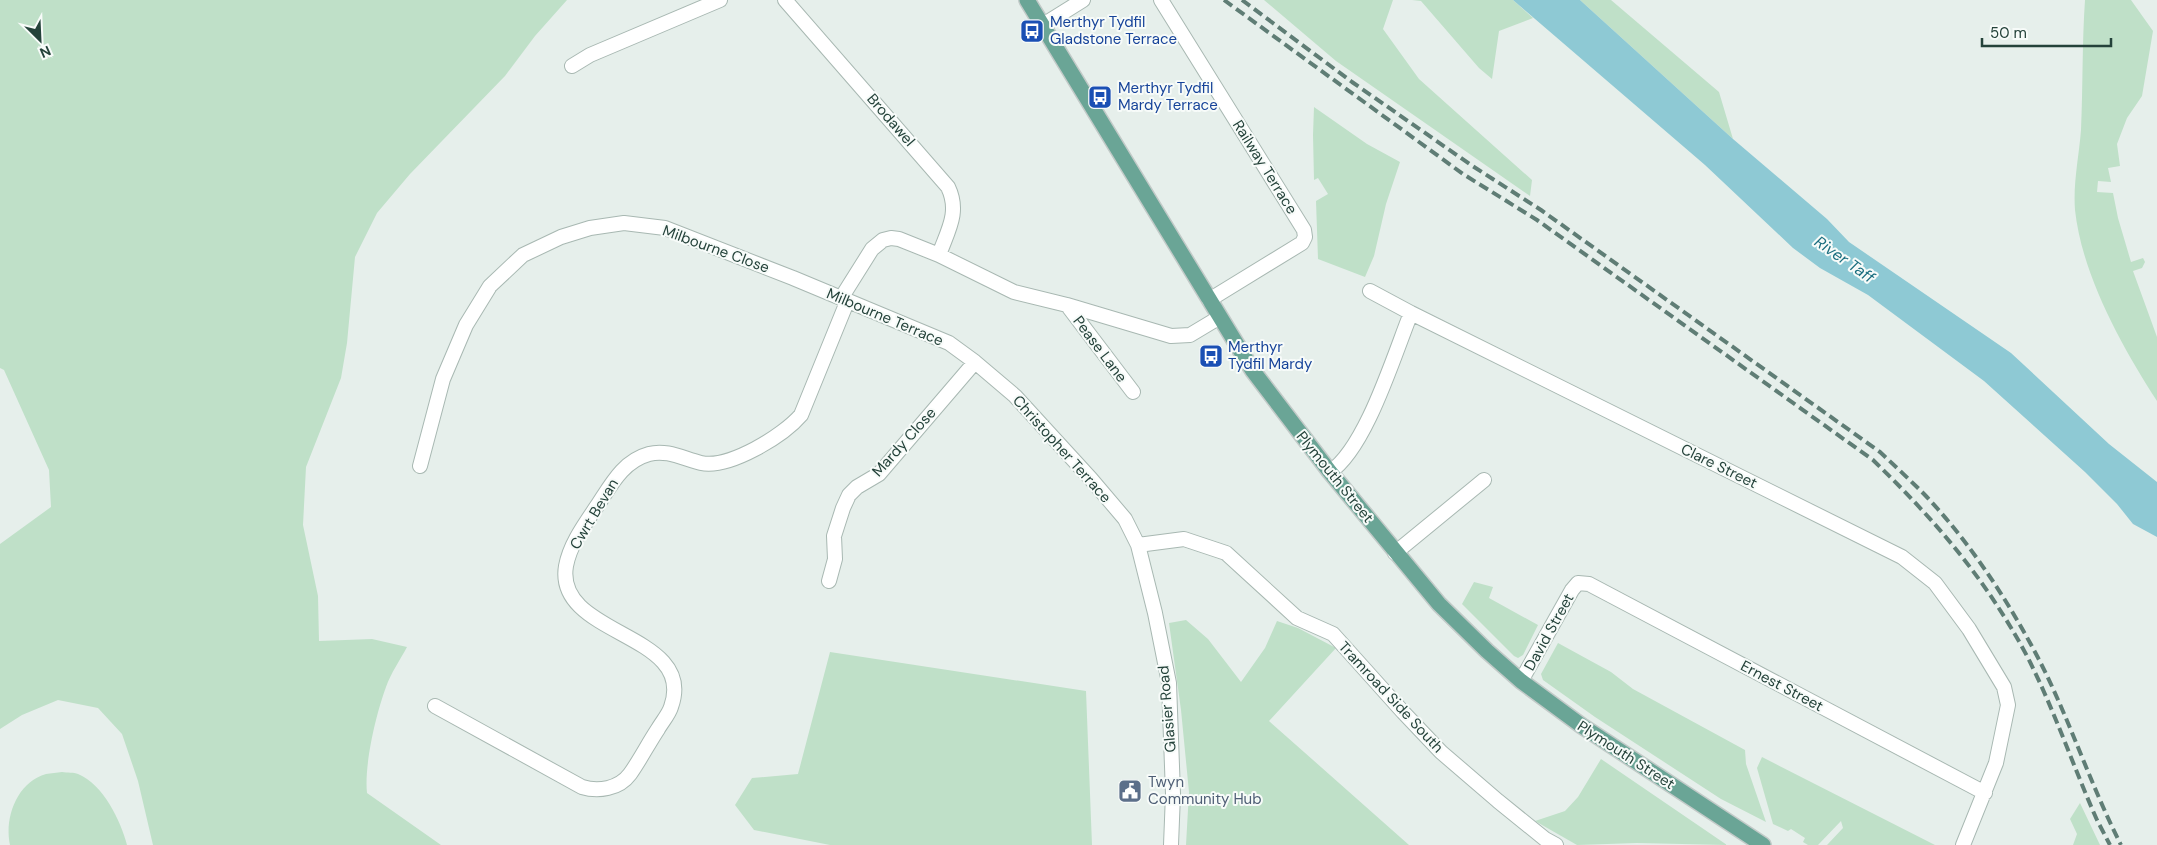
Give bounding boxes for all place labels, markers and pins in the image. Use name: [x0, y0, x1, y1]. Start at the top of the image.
place label: Merthyr Tydfil Gladstone Terrace: [1050, 12, 1177, 49]
bus stop icon: Merthyr Tydfil Gladstone Terrace: [1019, 18, 1045, 44]
place label: Merthyr Tydfil Mardy Terrace: [1118, 78, 1218, 115]
bus stop icon: Merthyr Tydfil Mardy Terrace: [1087, 84, 1113, 110]
place label: Merthyr Tydfil Mardy: [1228, 337, 1313, 374]
bus stop icon: Merthyr Tydfil Mardy: [1198, 343, 1224, 369]
place label: Twyn Community Hub: [1148, 772, 1262, 809]
public building icon: Twyn Community Hub: [1117, 778, 1143, 804]

